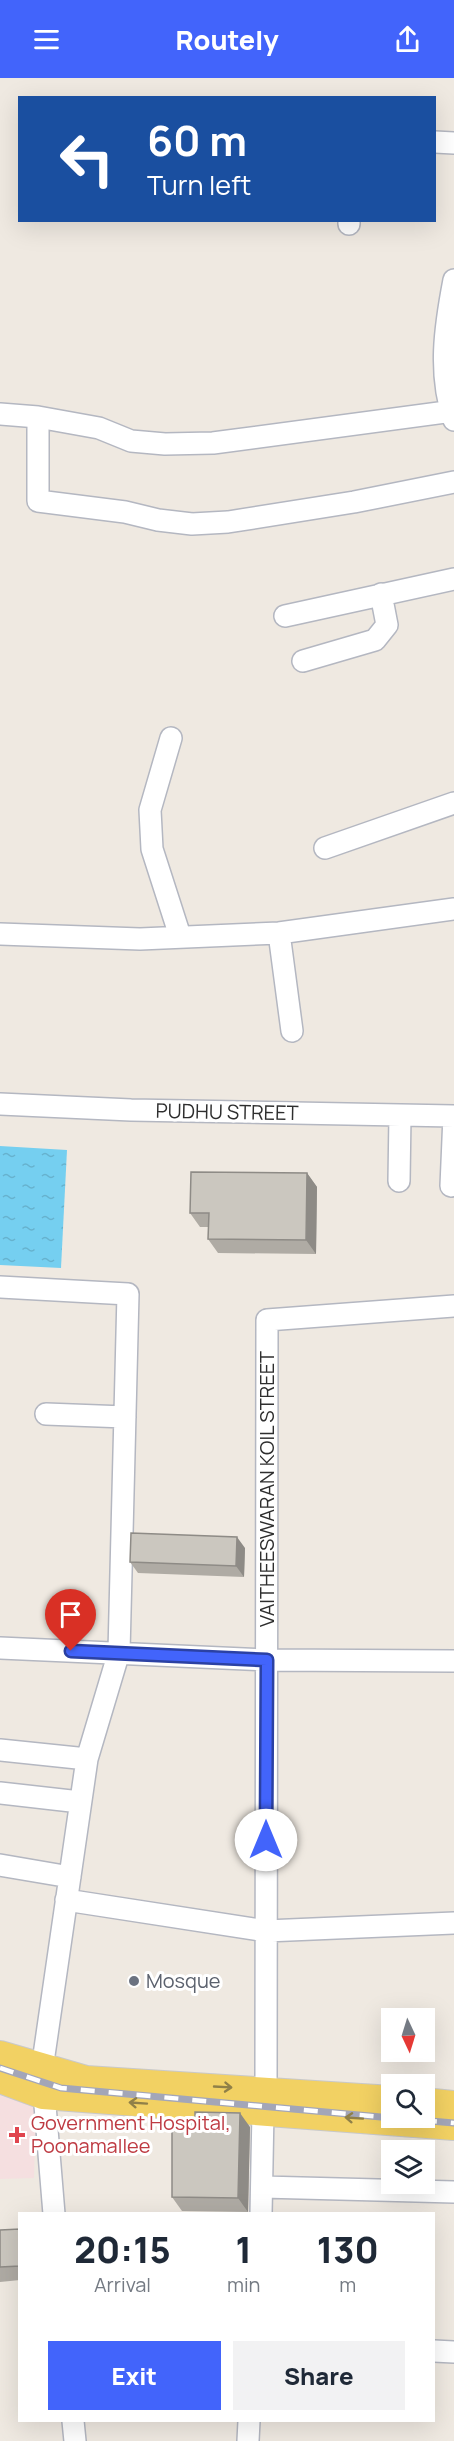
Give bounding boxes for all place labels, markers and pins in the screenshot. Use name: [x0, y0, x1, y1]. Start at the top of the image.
pin: [45, 1589, 96, 1651]
place label: Mosque: [146, 1967, 220, 1994]
marker: Mosque: [127, 1974, 141, 1988]
place label: Government Hospital, Poonamallee: [31, 2109, 231, 2159]
marker: Government Hospital, Poonamallee: [8, 2126, 26, 2144]

